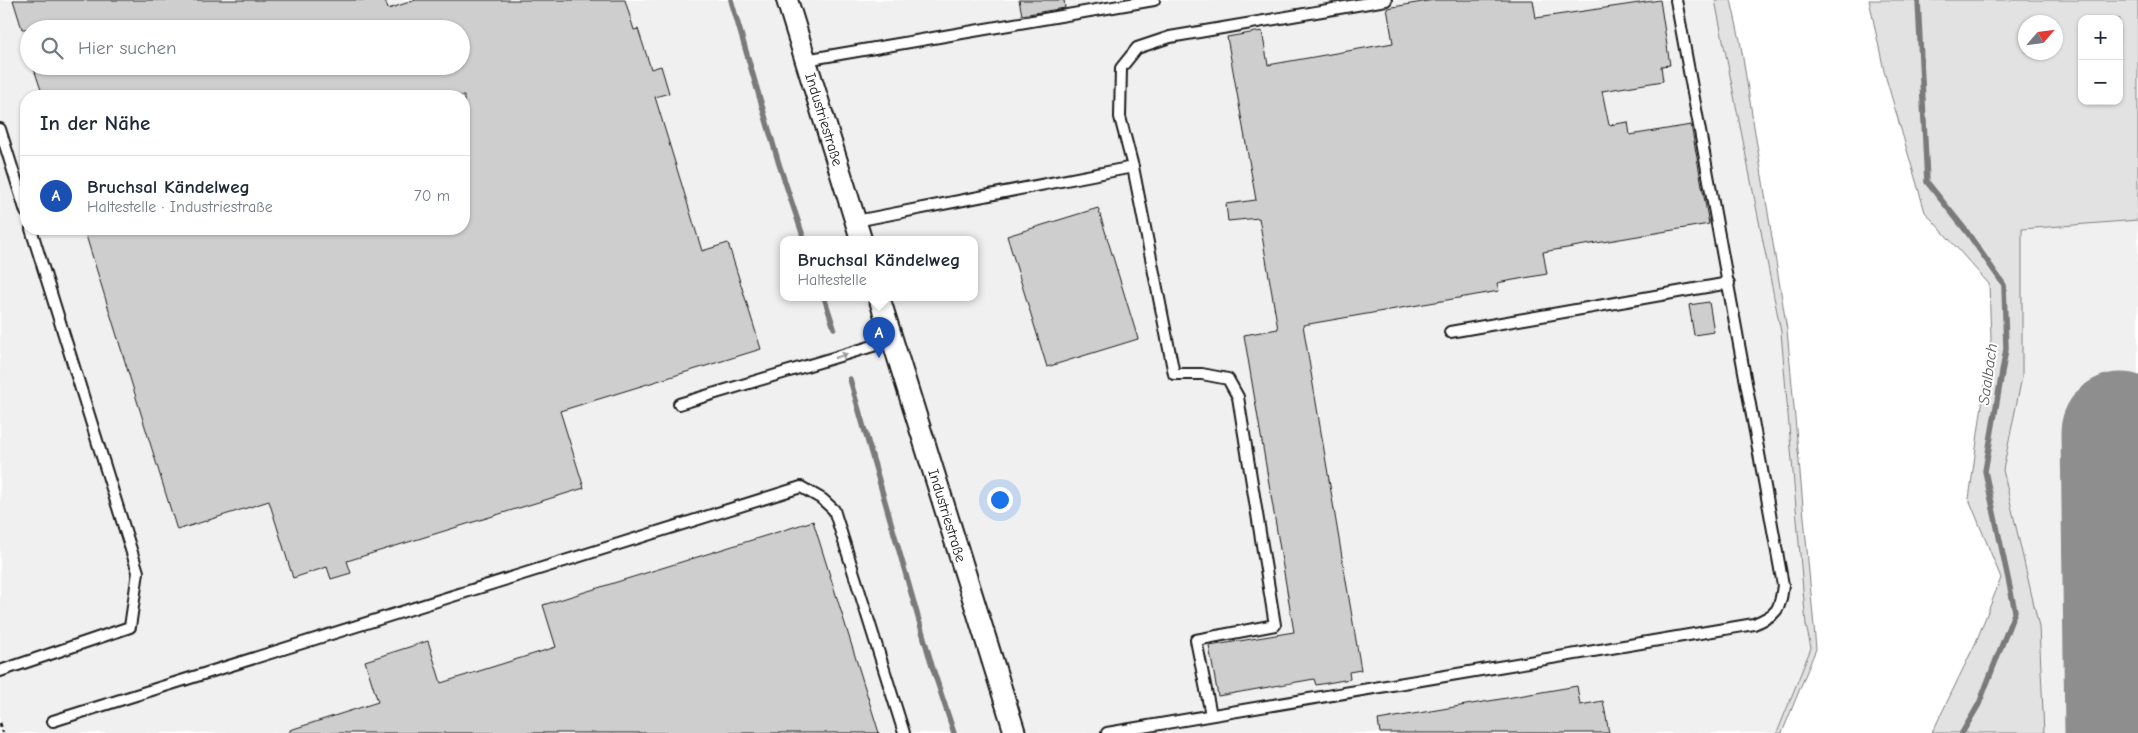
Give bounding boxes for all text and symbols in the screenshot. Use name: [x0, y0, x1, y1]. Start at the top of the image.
north arrow: [2018, 15, 2063, 60]
map controls: [2078, 15, 2123, 105]
button: +: [2078, 15, 2123, 60]
search box: [20, 20, 470, 75]
icon: search: [38, 34, 66, 62]
text: Hier suchen: [78, 37, 176, 59]
button: −: [2078, 60, 2123, 105]
street label: Industriestraße: [801, 71, 847, 169]
text: In der Nähe: [40, 111, 150, 135]
text: Bruchsal Kändelweg: [87, 176, 250, 198]
text: A: [52, 187, 60, 205]
text: 70 m: [414, 187, 450, 205]
text: Haltestelle · Industriestraße: [87, 198, 273, 216]
popup: [780, 236, 978, 301]
text: Bruchsal Kändelweg: [798, 249, 960, 271]
text: Haltestelle: [798, 271, 867, 289]
pin: A: [863, 317, 895, 358]
water label: Saalbach: [1975, 342, 2001, 406]
one-way arrow: [833, 351, 848, 359]
street label: Industriestraße: [924, 467, 970, 565]
your location: [987, 487, 1013, 513]

